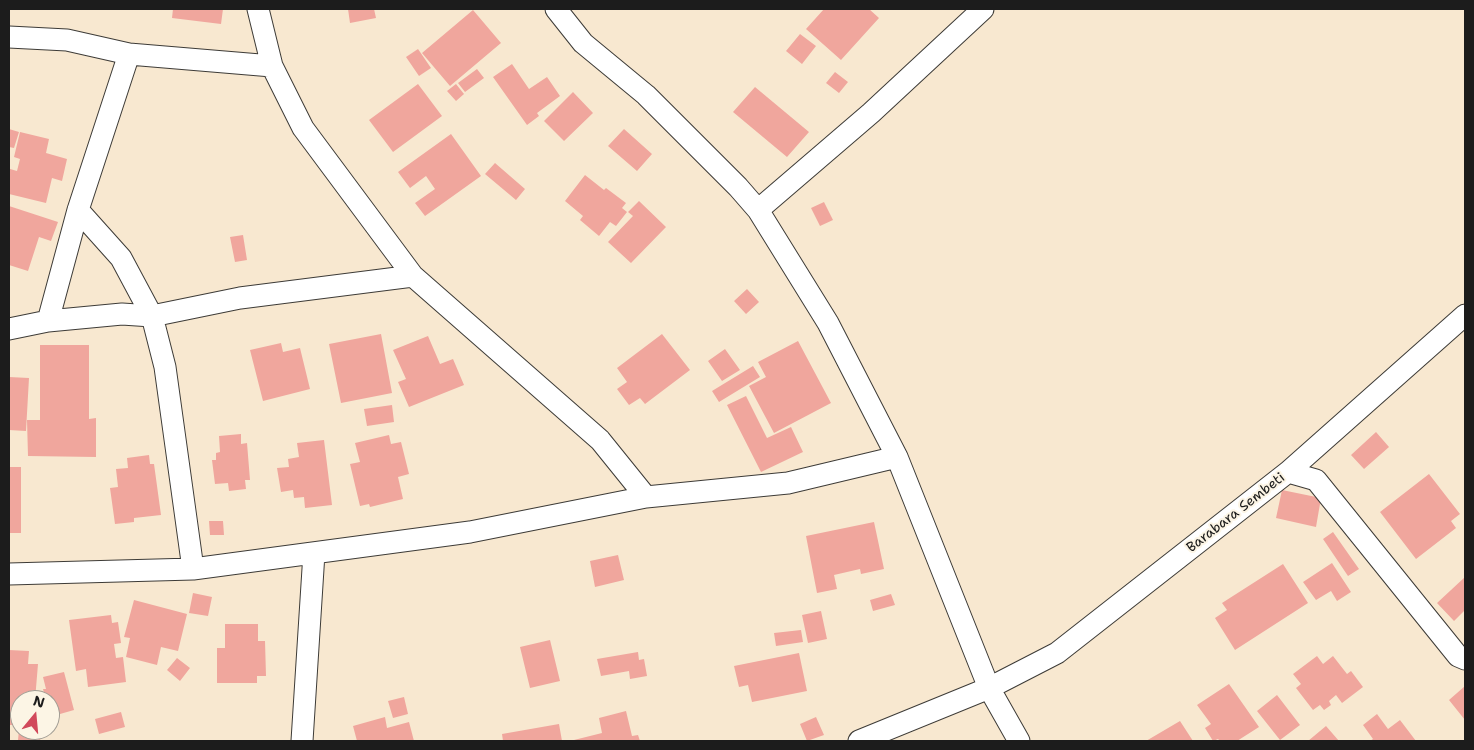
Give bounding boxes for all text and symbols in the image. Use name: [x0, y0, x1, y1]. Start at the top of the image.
street label: Barabara Sembeti: [1184, 469, 1288, 557]
north arrow: [10, 690, 60, 740]
text: N: [31, 691, 47, 712]

